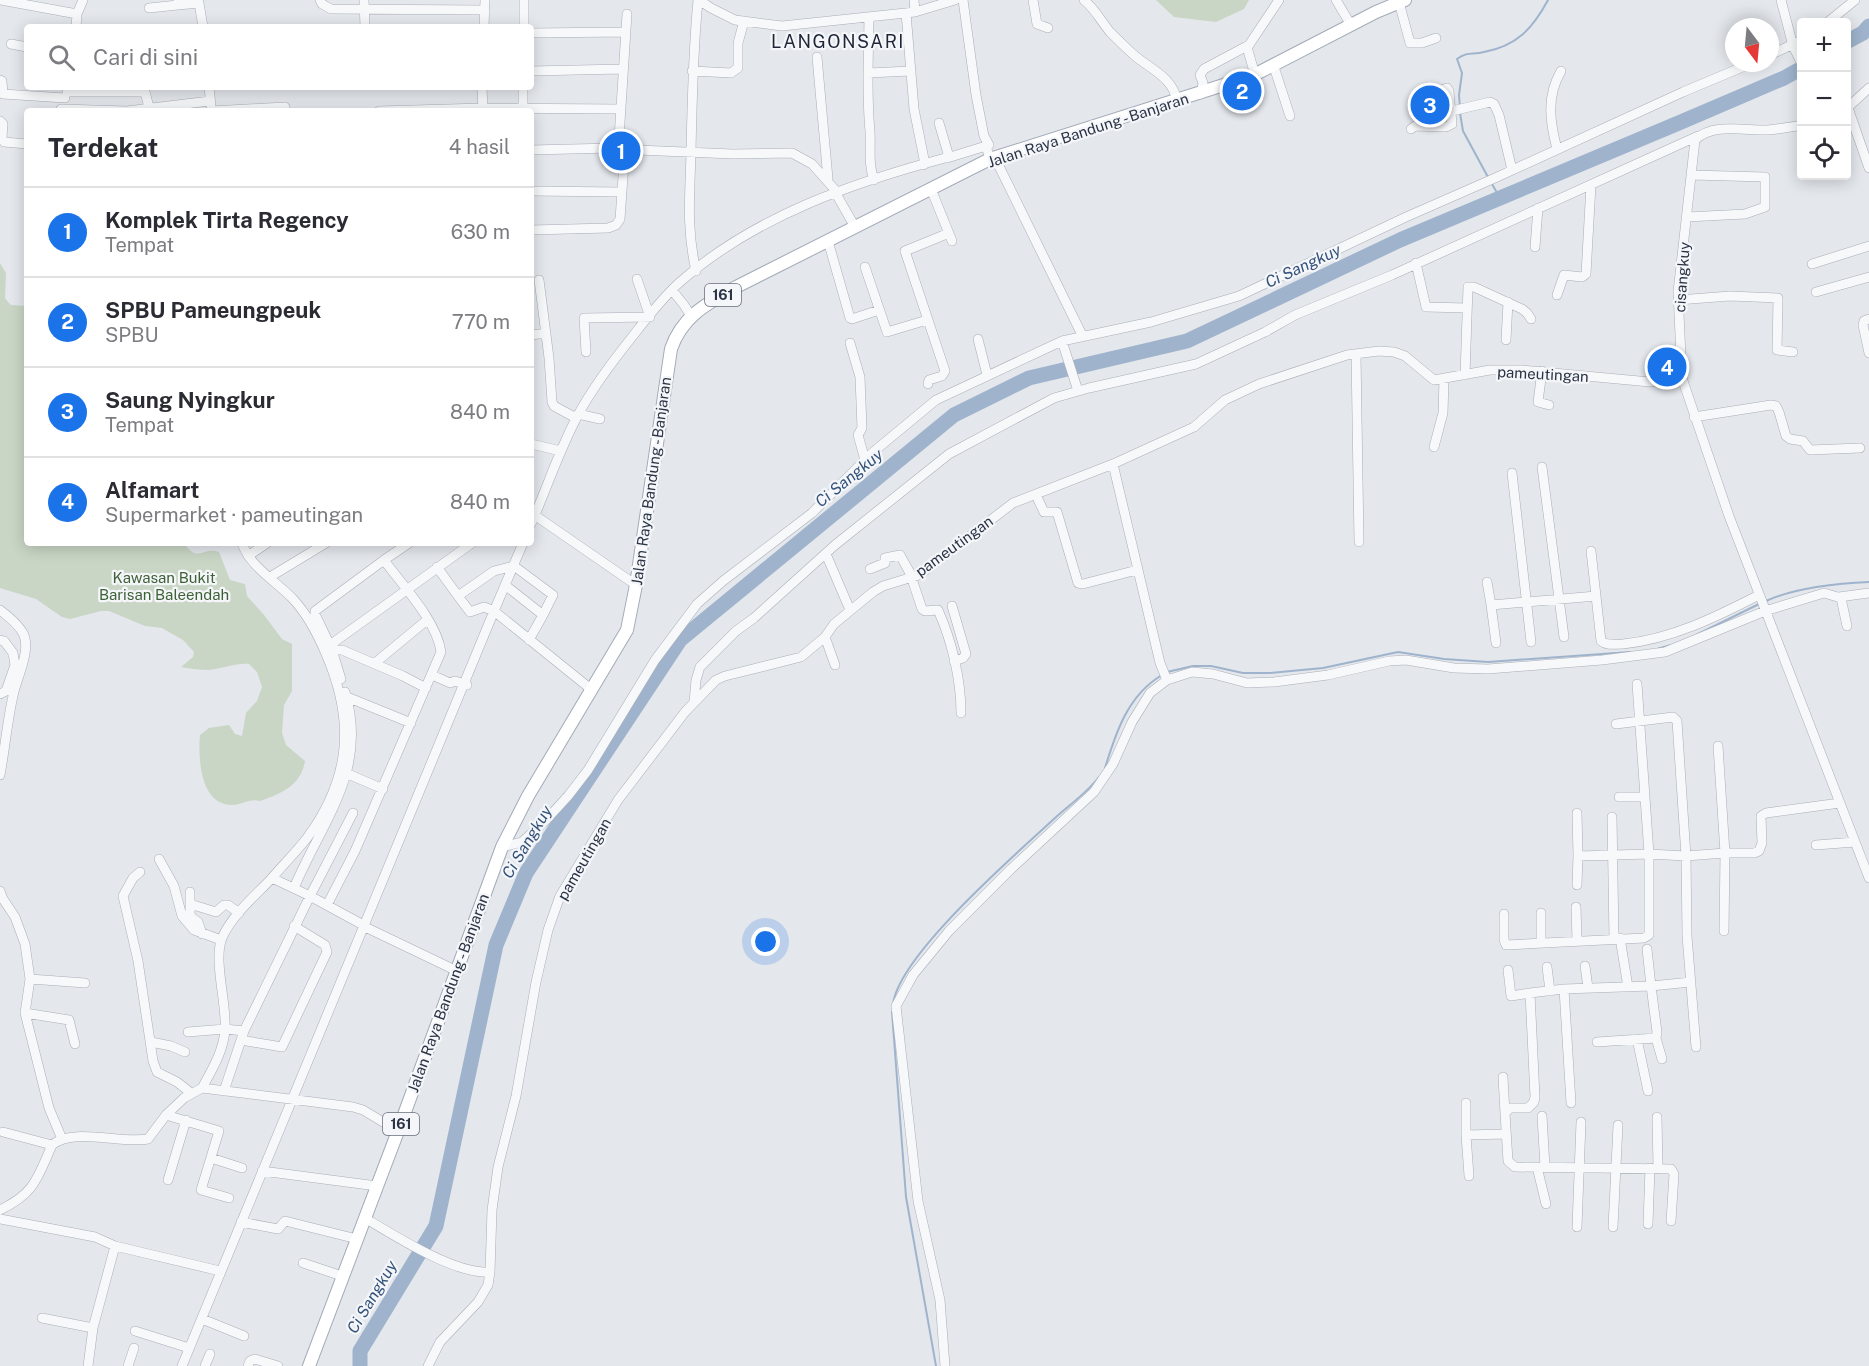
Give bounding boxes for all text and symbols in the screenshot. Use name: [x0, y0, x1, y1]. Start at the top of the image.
north arrow: [1725, 18, 1779, 72]
map controls: [1797, 18, 1851, 180]
button: +: [1797, 18, 1851, 72]
search box: [24, 24, 534, 90]
district label: LANGONSARI: [771, 31, 905, 52]
icon: search: [45, 41, 78, 74]
text: Cari di sini: [93, 44, 198, 70]
pin: 2: [1222, 68, 1262, 113]
button: −: [1797, 72, 1851, 126]
pin: 3: [1410, 82, 1450, 128]
street label: Jalan Raya Bandung - Banjaran: [985, 89, 1191, 171]
button: locate: [1797, 126, 1851, 180]
pin: 1: [602, 128, 640, 174]
text: Terdekat: [48, 132, 158, 163]
text: 4 hasil: [449, 135, 510, 159]
text: Komplek Tirta Regency: [105, 207, 349, 233]
text: 1: [63, 220, 72, 244]
text: 630 m: [451, 220, 510, 244]
text: Tempat: [105, 233, 174, 257]
water label: Ci Sangkuy: [1262, 240, 1345, 292]
street label: cisangkuy: [1671, 241, 1693, 313]
road number: 161: [705, 284, 741, 306]
text: SPBU Pameungpeuk: [105, 297, 321, 323]
text: 2: [61, 310, 74, 334]
text: 770 m: [452, 310, 510, 334]
text: SPBU: [105, 323, 158, 347]
pin: 4: [1648, 344, 1686, 389]
street label: pameutingan: [1497, 363, 1589, 385]
street label: Jalan Raya Bandung - Banjaran: [628, 376, 674, 586]
text: Saung Nyingkur: [105, 387, 275, 413]
text: 3: [61, 400, 74, 424]
text: 840 m: [450, 400, 510, 424]
text: Tempat: [105, 413, 174, 437]
water label: Ci Sangkuy: [811, 444, 887, 511]
text: Alfamart: [105, 477, 199, 503]
text: 4: [61, 490, 74, 514]
text: 840 m: [450, 490, 510, 514]
text: Supermarket · pameutingan: [105, 503, 363, 527]
street label: pameutingan: [912, 512, 996, 580]
park label: Kawasan Bukit Barisan Baleendah: [99, 569, 229, 603]
water label: Ci Sangkuy: [498, 801, 557, 882]
street label: pameutingan: [554, 815, 614, 903]
street label: Jalan Raya Bandung - Banjaran: [404, 891, 492, 1095]
your location: [751, 927, 780, 956]
road number: 161: [383, 1113, 419, 1135]
water label: Ci Sangkuy: [343, 1256, 402, 1337]

